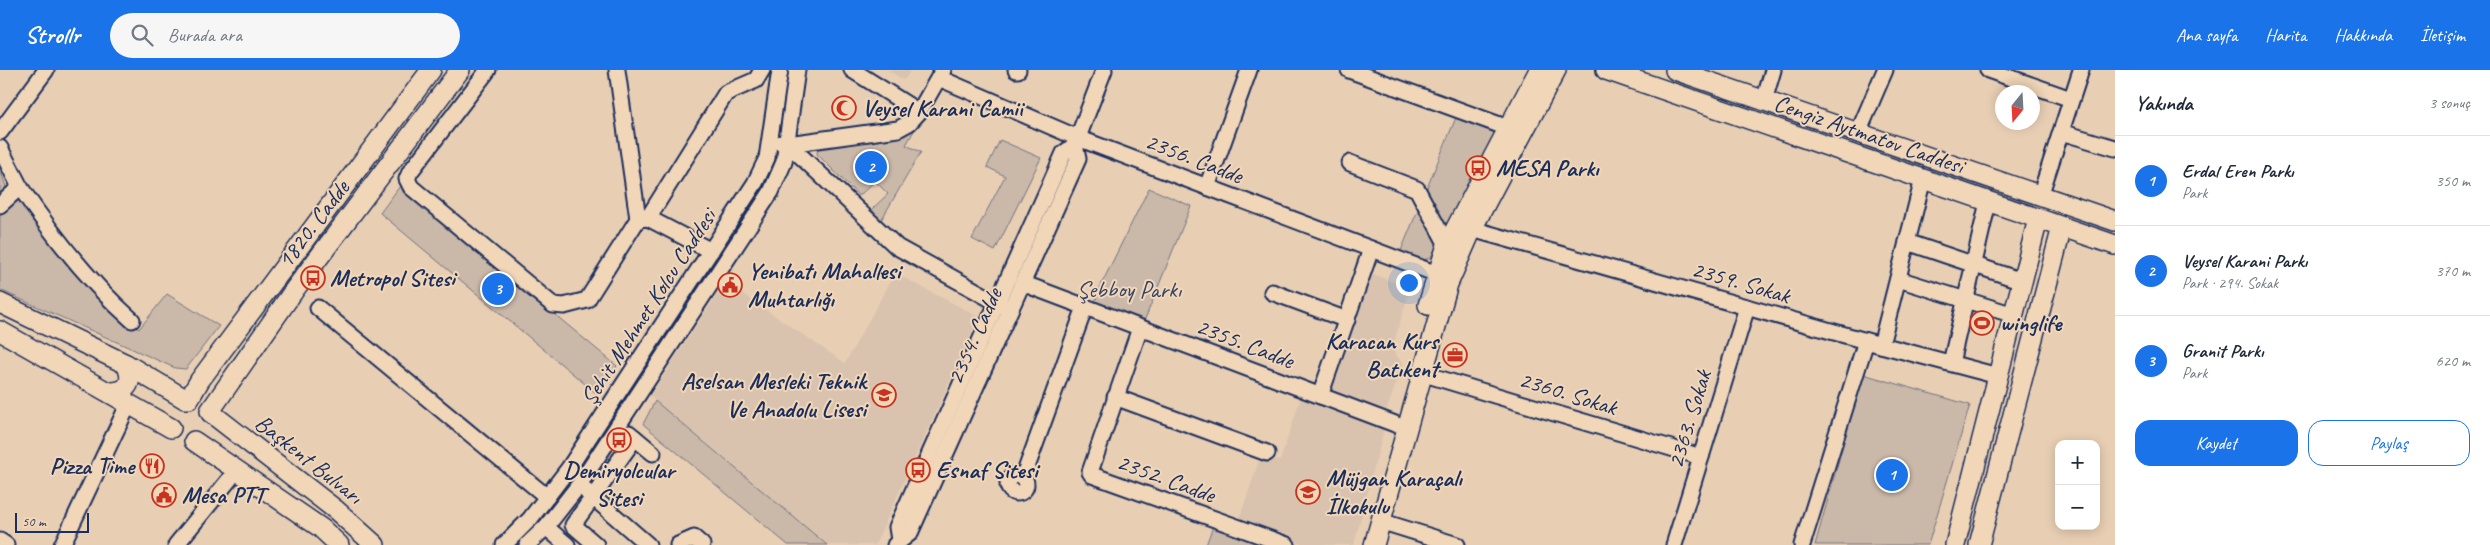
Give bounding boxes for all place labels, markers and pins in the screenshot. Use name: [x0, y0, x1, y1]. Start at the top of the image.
place label: Veysel Karani Camii: [862, 93, 1026, 123]
mosque icon: Veysel Karani Camii: [831, 95, 857, 121]
pin: 2: [855, 148, 887, 186]
place label: MESA Parkı: [1496, 153, 1600, 183]
bus stop icon: MESA Parkı: [1465, 155, 1491, 181]
place label: Yenibatı Mahallesi Muhtarlığı: [748, 256, 904, 314]
place label: Metropol Sitesi: [330, 263, 458, 293]
bus stop icon: Metropol Sitesi: [300, 265, 326, 291]
pin: 3: [482, 270, 514, 308]
public building icon: Yenibatı Mahallesi Muhtarlığı: [717, 272, 743, 298]
place label: winglife: [2000, 308, 2063, 338]
sports icon: winglife: [1969, 310, 1995, 336]
place label: Karacan Kurs Batıkent: [1325, 326, 1442, 384]
office icon: Karacan Kurs Batıkent: [1442, 342, 1468, 368]
place label: Aselsan Mesleki Teknik Ve Anadolu Lisesi: [681, 366, 869, 424]
school or university icon: Aselsan Mesleki Teknik Ve Anadolu Lisesi: [871, 382, 897, 408]
bus stop icon: Demiryolcular Sitesi: [606, 427, 632, 453]
place label: Pizza Time: [50, 451, 136, 481]
restaurant icon: Pizza Time: [139, 453, 165, 479]
place label: Demiryolcular Sitesi: [564, 455, 677, 513]
place label: Esnaf Sitesi: [936, 455, 1041, 485]
pin: 1: [1876, 456, 1908, 494]
bus stop icon: Esnaf Sitesi: [905, 457, 931, 483]
place label: Müjgan Karaçalı İlkokulu: [1326, 463, 1463, 521]
school or university icon: Müjgan Karaçalı İlkokulu: [1295, 479, 1321, 505]
place label: Mesa PTT: [182, 480, 270, 510]
public building icon: Mesa PTT: [151, 482, 177, 508]

